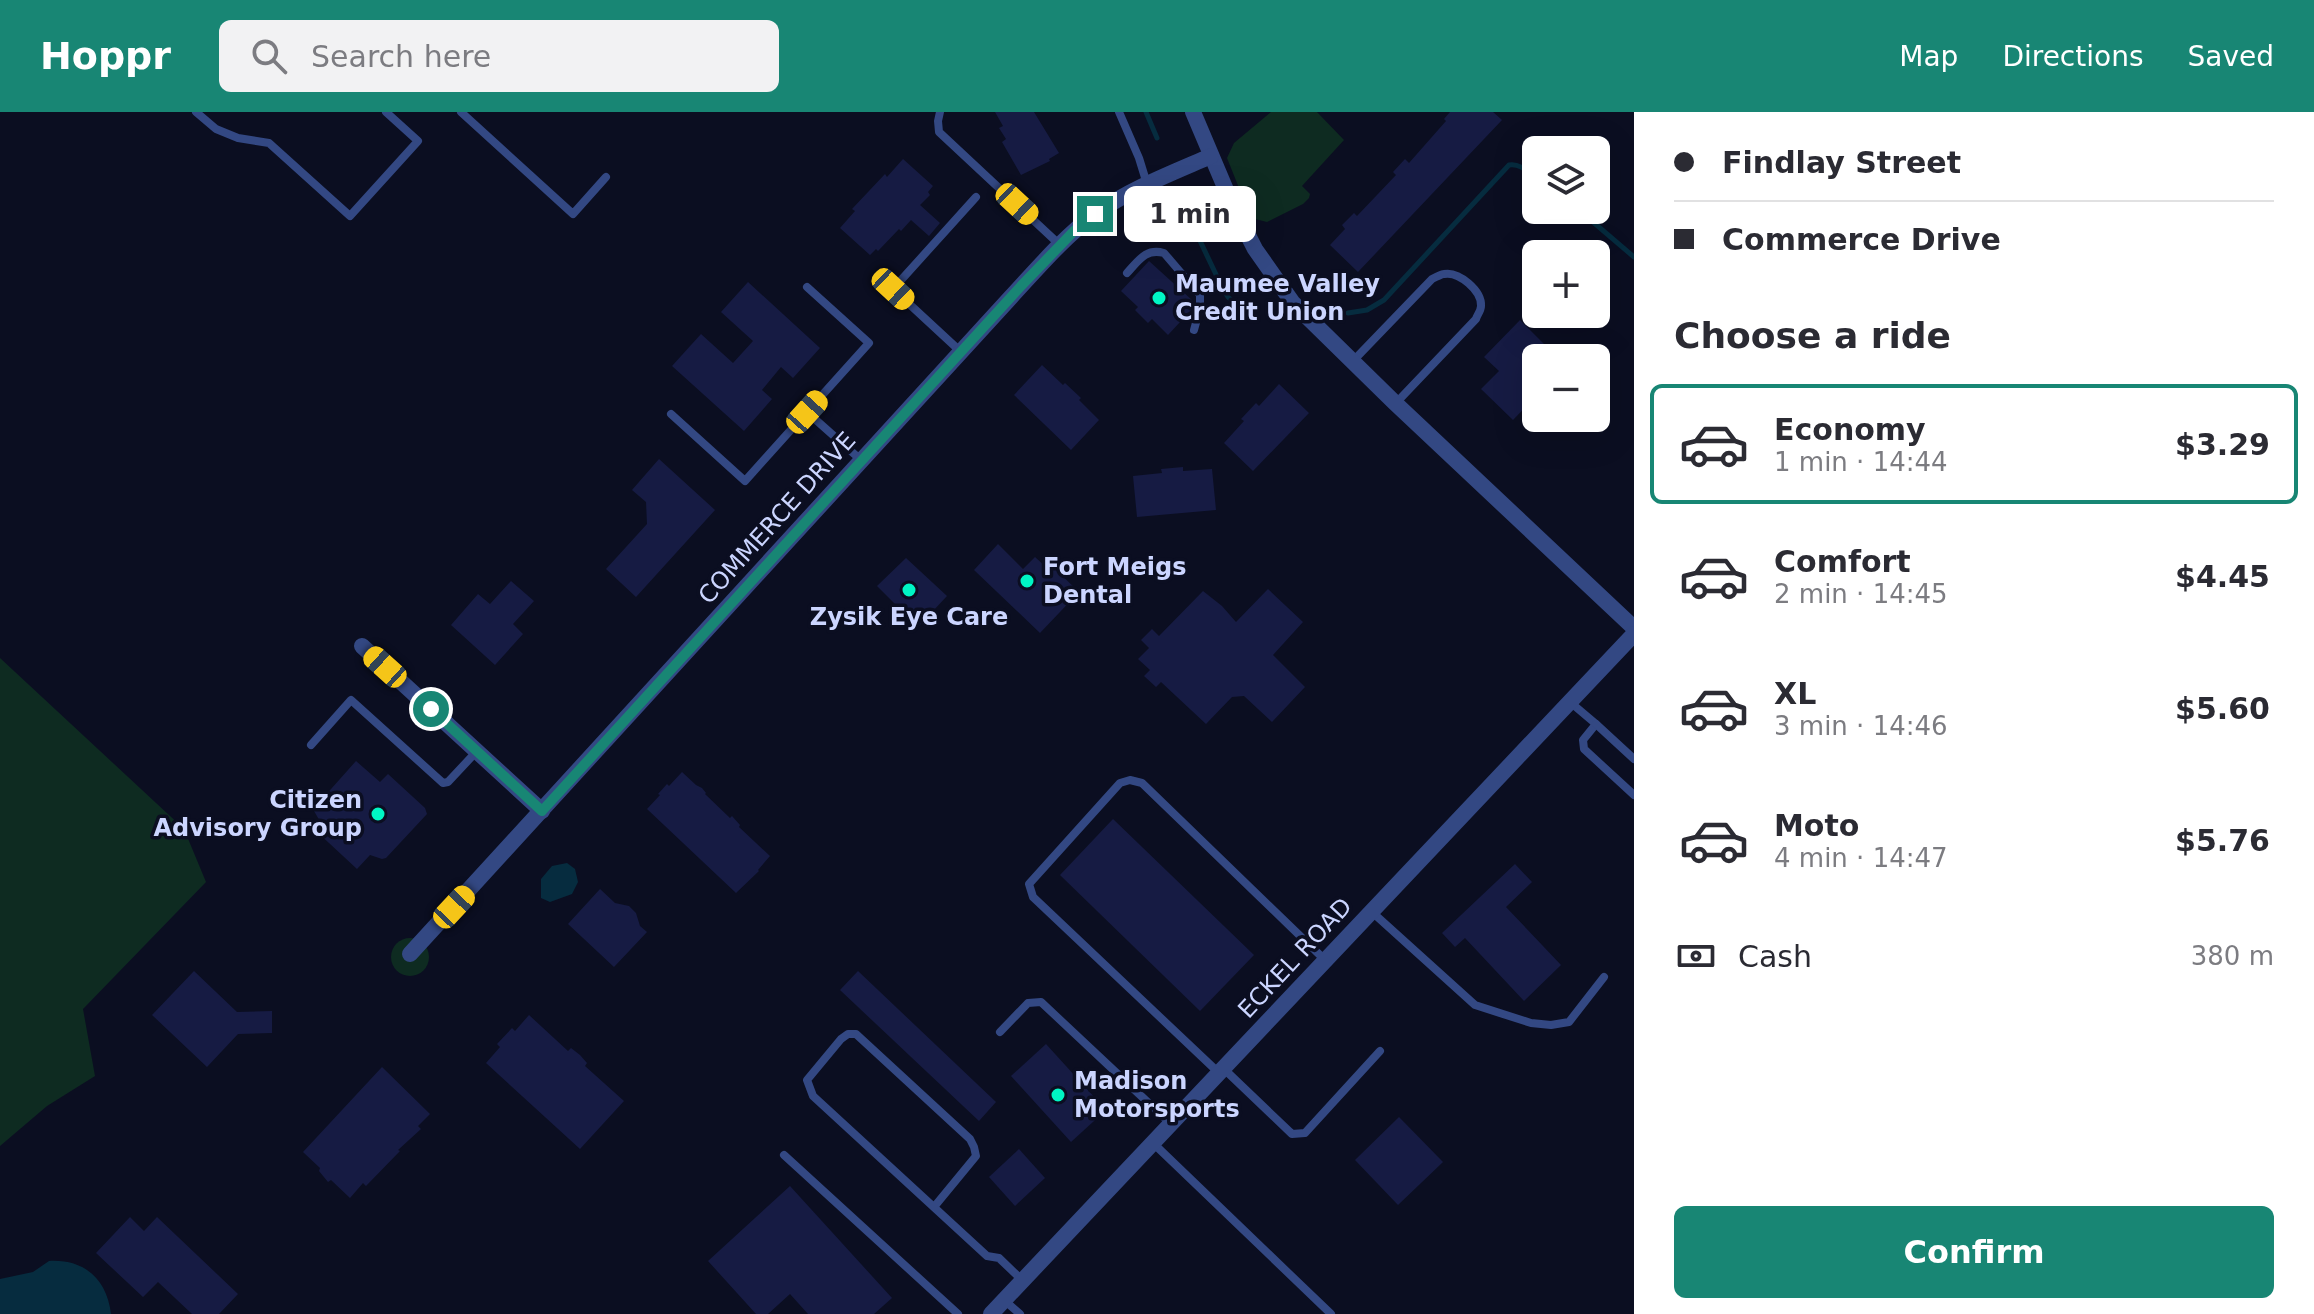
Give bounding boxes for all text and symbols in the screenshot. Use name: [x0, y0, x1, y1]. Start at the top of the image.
search box: [219, 20, 779, 92]
text: Hoppr: [40, 34, 171, 78]
icon: search: [247, 34, 291, 78]
text: Search here: [311, 39, 491, 74]
text: Map: [1899, 40, 1958, 73]
text: Directions: [2002, 40, 2143, 73]
text: Saved: [2187, 40, 2274, 73]
map controls: [1522, 136, 1610, 432]
button: layers: [1522, 136, 1610, 224]
text: Findlay Street: [1722, 145, 1961, 180]
car: [991, 179, 1043, 229]
callout: 1 min: [1123, 186, 1255, 242]
route end: [1077, 196, 1113, 232]
text: 1 min: [1149, 199, 1231, 229]
text: Commerce Drive: [1722, 222, 2001, 257]
button: +: [1522, 240, 1610, 328]
car: [867, 264, 919, 314]
place label: Maumee Valley Credit Union: [1175, 270, 1380, 326]
marker: Maumee Valley Credit Union: [1150, 289, 1168, 307]
text: Choose a ride: [1674, 315, 1951, 356]
button: −: [1522, 344, 1610, 432]
car: [782, 386, 832, 438]
icon: car: [1678, 408, 1750, 480]
text: Economy: [1774, 412, 1926, 447]
street label: COMMERCE DRIVE: [693, 426, 861, 610]
text: $3.29: [2175, 427, 2270, 462]
text: 1 min · 14:44: [1774, 447, 1948, 477]
icon: car: [1678, 540, 1750, 612]
text: Comfort: [1774, 544, 1911, 579]
place label: Fort Meigs Dental: [1043, 553, 1186, 609]
text: $4.45: [2175, 559, 2270, 594]
marker: Fort Meigs Dental: [1018, 572, 1036, 590]
text: 2 min · 14:45: [1774, 579, 1948, 609]
marker: Zysik Eye Care: [900, 581, 918, 599]
place label: Zysik Eye Care: [810, 603, 1008, 631]
car: [359, 642, 411, 692]
icon: car: [1678, 672, 1750, 744]
text: XL: [1774, 676, 1816, 711]
route start: [413, 691, 449, 727]
text: $5.60: [2175, 691, 2270, 726]
text: 3 min · 14:46: [1774, 711, 1948, 741]
place label: Citizen Advisory Group: [153, 786, 362, 842]
icon: car: [1678, 804, 1750, 876]
marker: Citizen Advisory Group: [369, 805, 387, 823]
text: Moto: [1774, 808, 1859, 843]
text: $5.76: [2175, 823, 2270, 858]
text: 4 min · 14:47: [1774, 843, 1948, 873]
car: [429, 881, 479, 933]
street label: ECKEL ROAD: [1232, 892, 1358, 1024]
icon: cash: [1674, 934, 1718, 978]
text: Cash: [1738, 939, 1812, 974]
text: 380 m: [2191, 941, 2274, 971]
place label: Madison Motorsports: [1074, 1067, 1240, 1123]
marker: Madison Motorsports: [1049, 1086, 1067, 1104]
button: Confirm: [1674, 1206, 2274, 1298]

